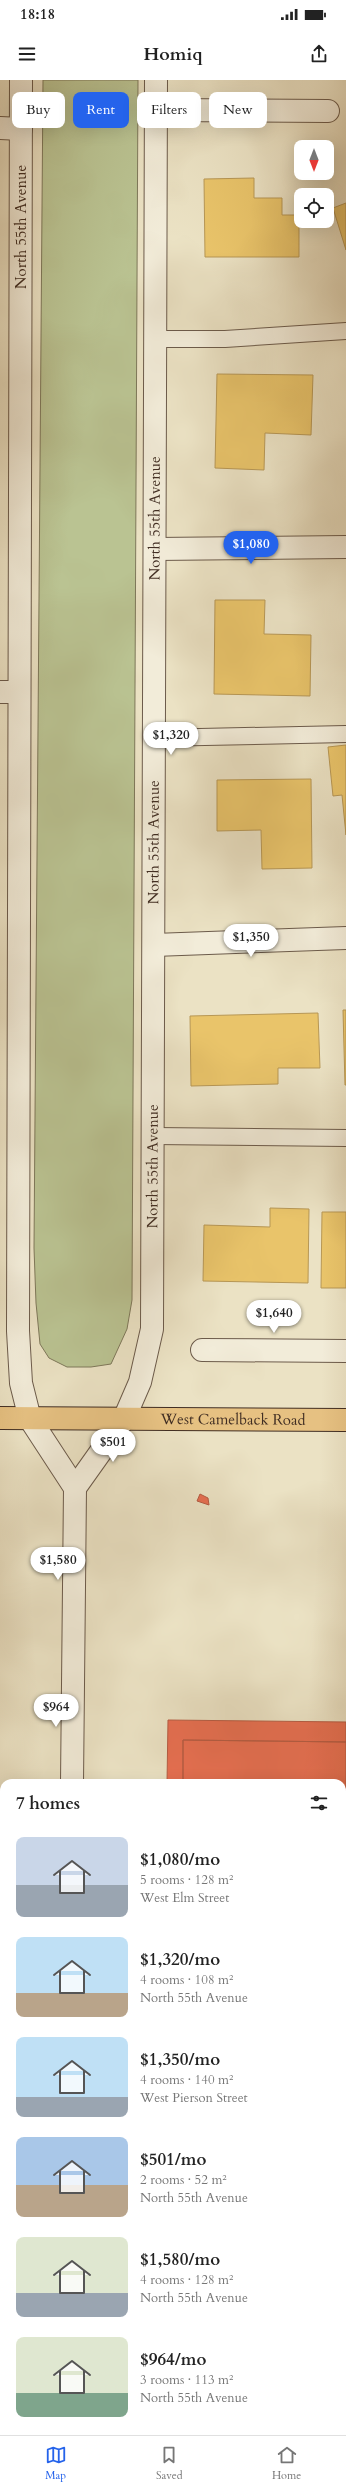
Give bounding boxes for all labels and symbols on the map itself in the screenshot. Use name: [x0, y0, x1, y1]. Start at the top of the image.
north arrow: [294, 140, 334, 180]
street label: North 55th Avenue: [11, 165, 31, 289]
street label: North 55th Avenue: [144, 456, 165, 581]
pin: $1,080: [218, 531, 284, 565]
pin: $1,320: [138, 722, 204, 756]
street label: North 55th Avenue: [143, 780, 164, 905]
pin: $1,350: [218, 924, 284, 958]
street label: North 55th Avenue: [142, 1104, 163, 1229]
pin: $1,640: [241, 1300, 307, 1334]
street label: West Camelback Road: [159, 1409, 306, 1430]
pin: $501: [89, 1429, 137, 1463]
pin: $1,580: [25, 1547, 91, 1581]
pin: $964: [32, 1694, 80, 1728]

